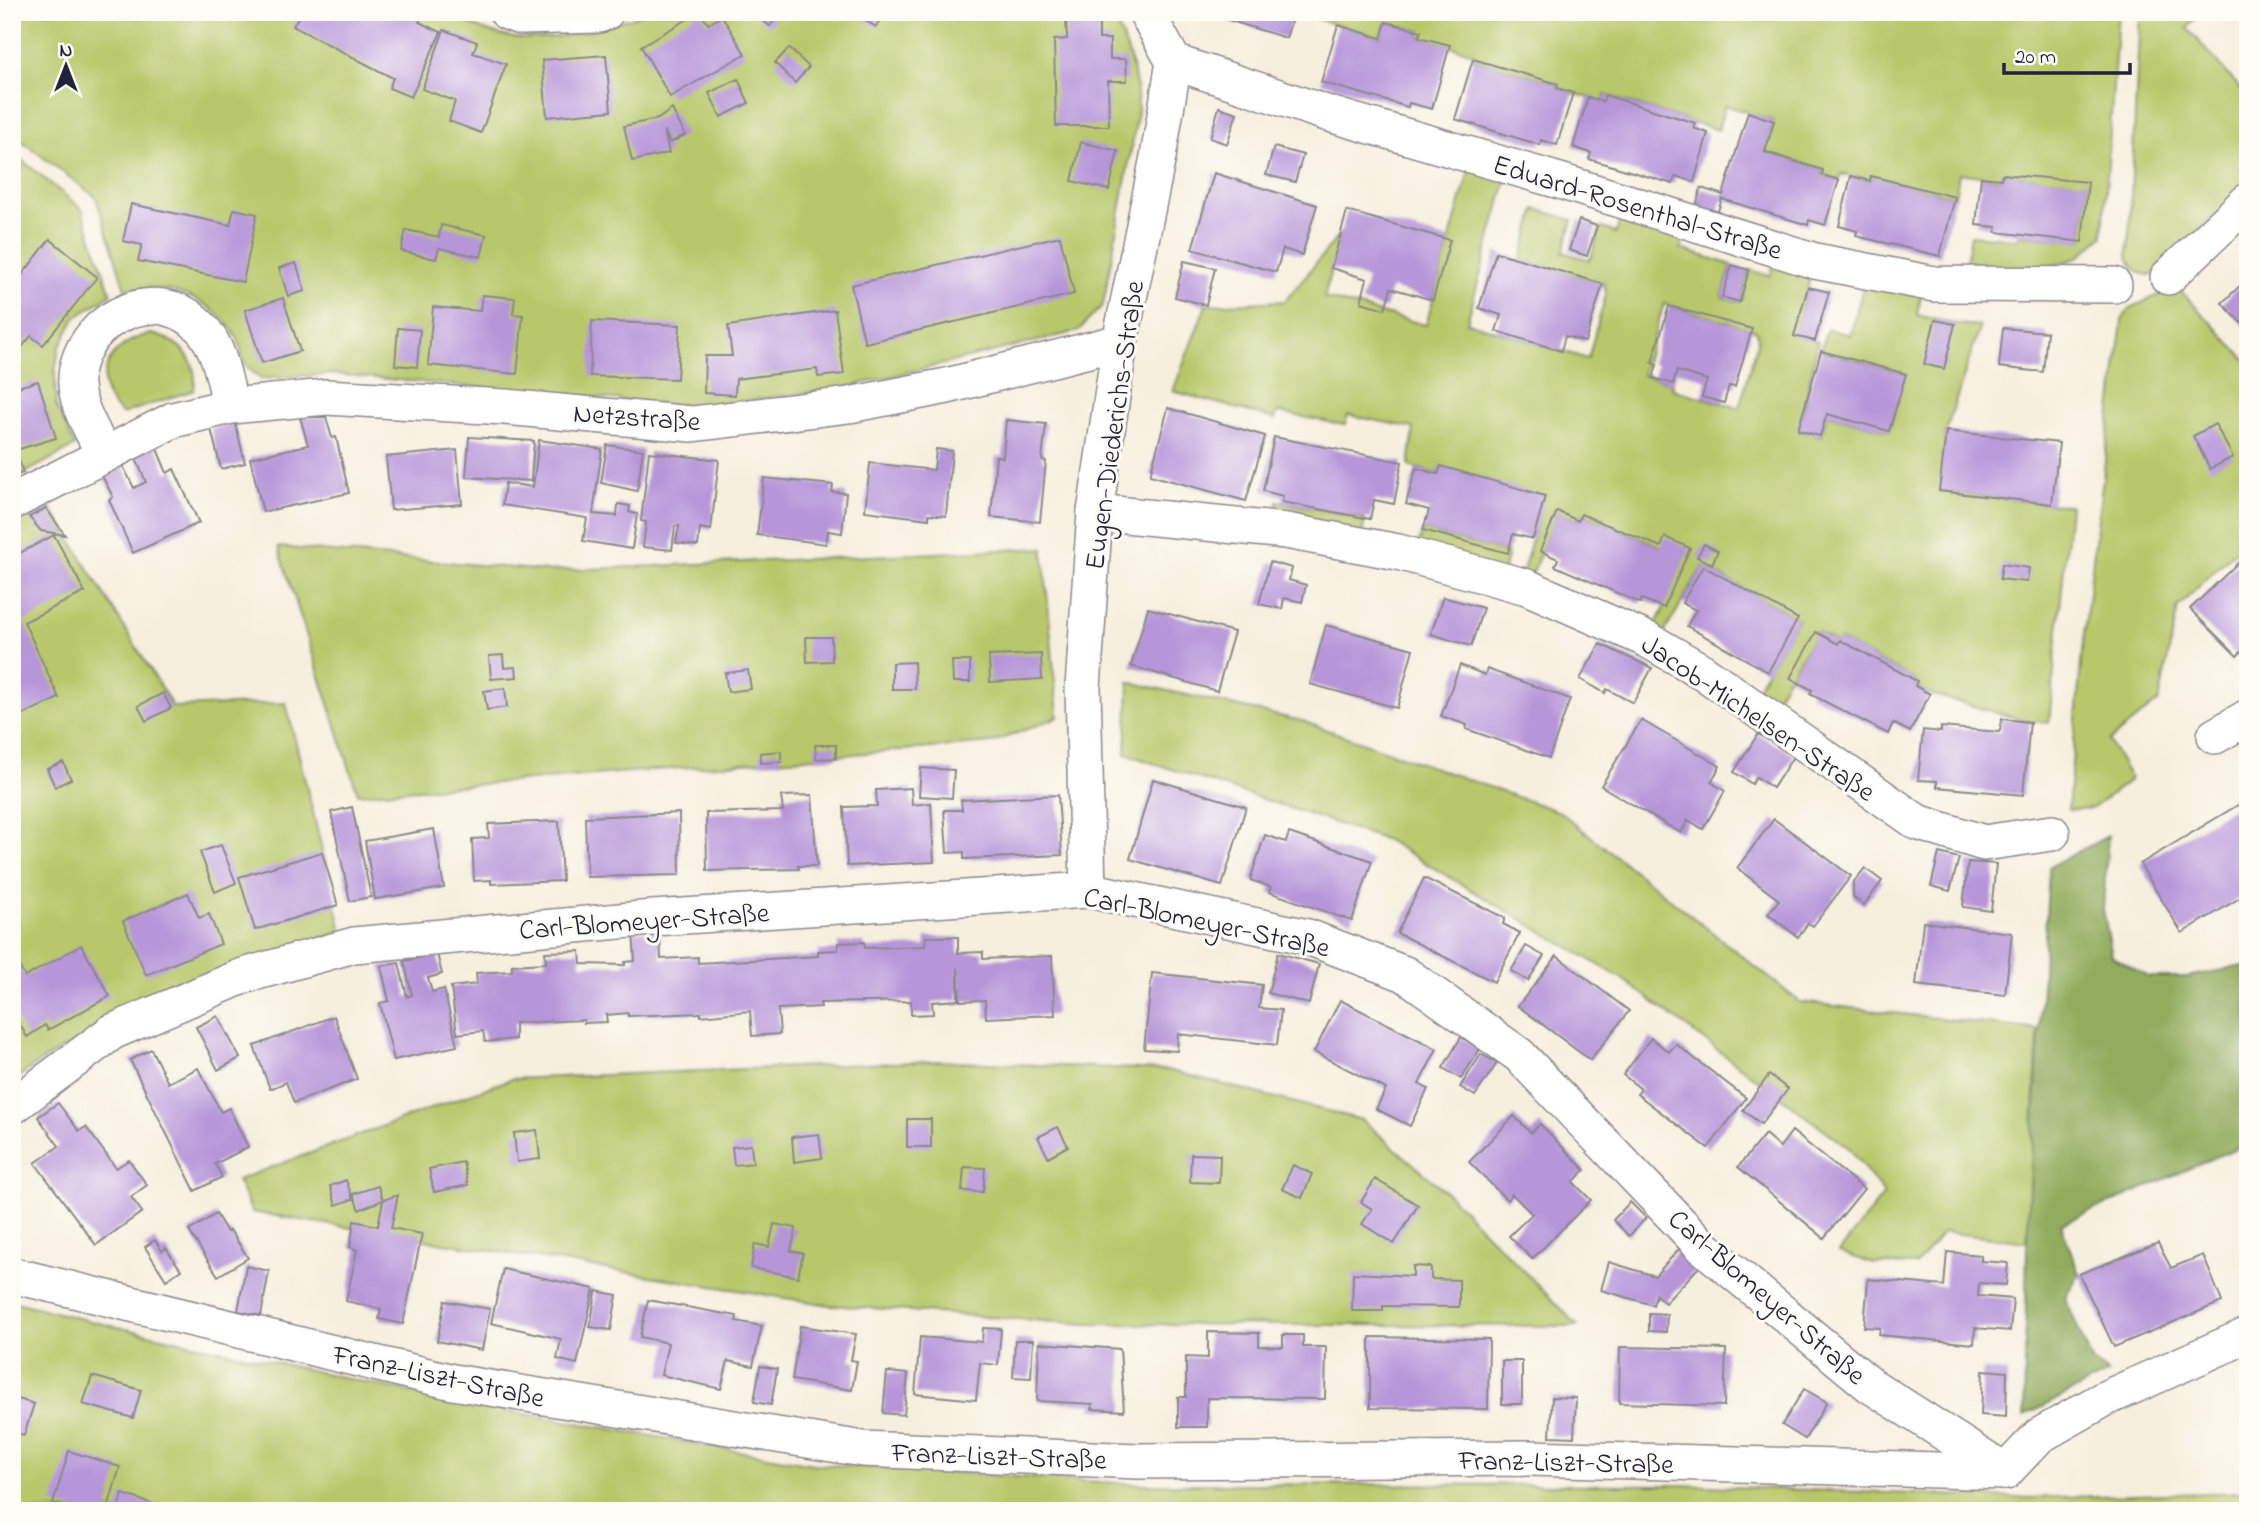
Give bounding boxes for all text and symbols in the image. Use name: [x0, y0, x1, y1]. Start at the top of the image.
north arrow: [32, 32, 102, 102]
scale bar: [2004, 32, 2130, 76]
text: N: [60, 38, 73, 65]
text: 20 m: [2015, 43, 2056, 73]
street label: Eduard-Rosenthal-Straße: [1487, 146, 1787, 273]
street label: Eugen-Diederichs-Straße: [1076, 278, 1157, 573]
street label: Netzstraße: [572, 395, 702, 444]
street label: Jacob-Michelsen-Straße: [1632, 626, 1883, 814]
street label: Carl-Blomeyer-Straße: [1079, 878, 1334, 971]
street label: Carl-Blomeyer-Straße: [518, 894, 771, 953]
street label: Carl-Blomeyer-Straße: [1658, 1201, 1874, 1397]
street label: Franz-Liszt-Straße: [328, 1336, 548, 1421]
street label: Franz-Liszt-Straße: [890, 1434, 1108, 1483]
street label: Franz-Liszt-Straße: [1457, 1442, 1674, 1487]

